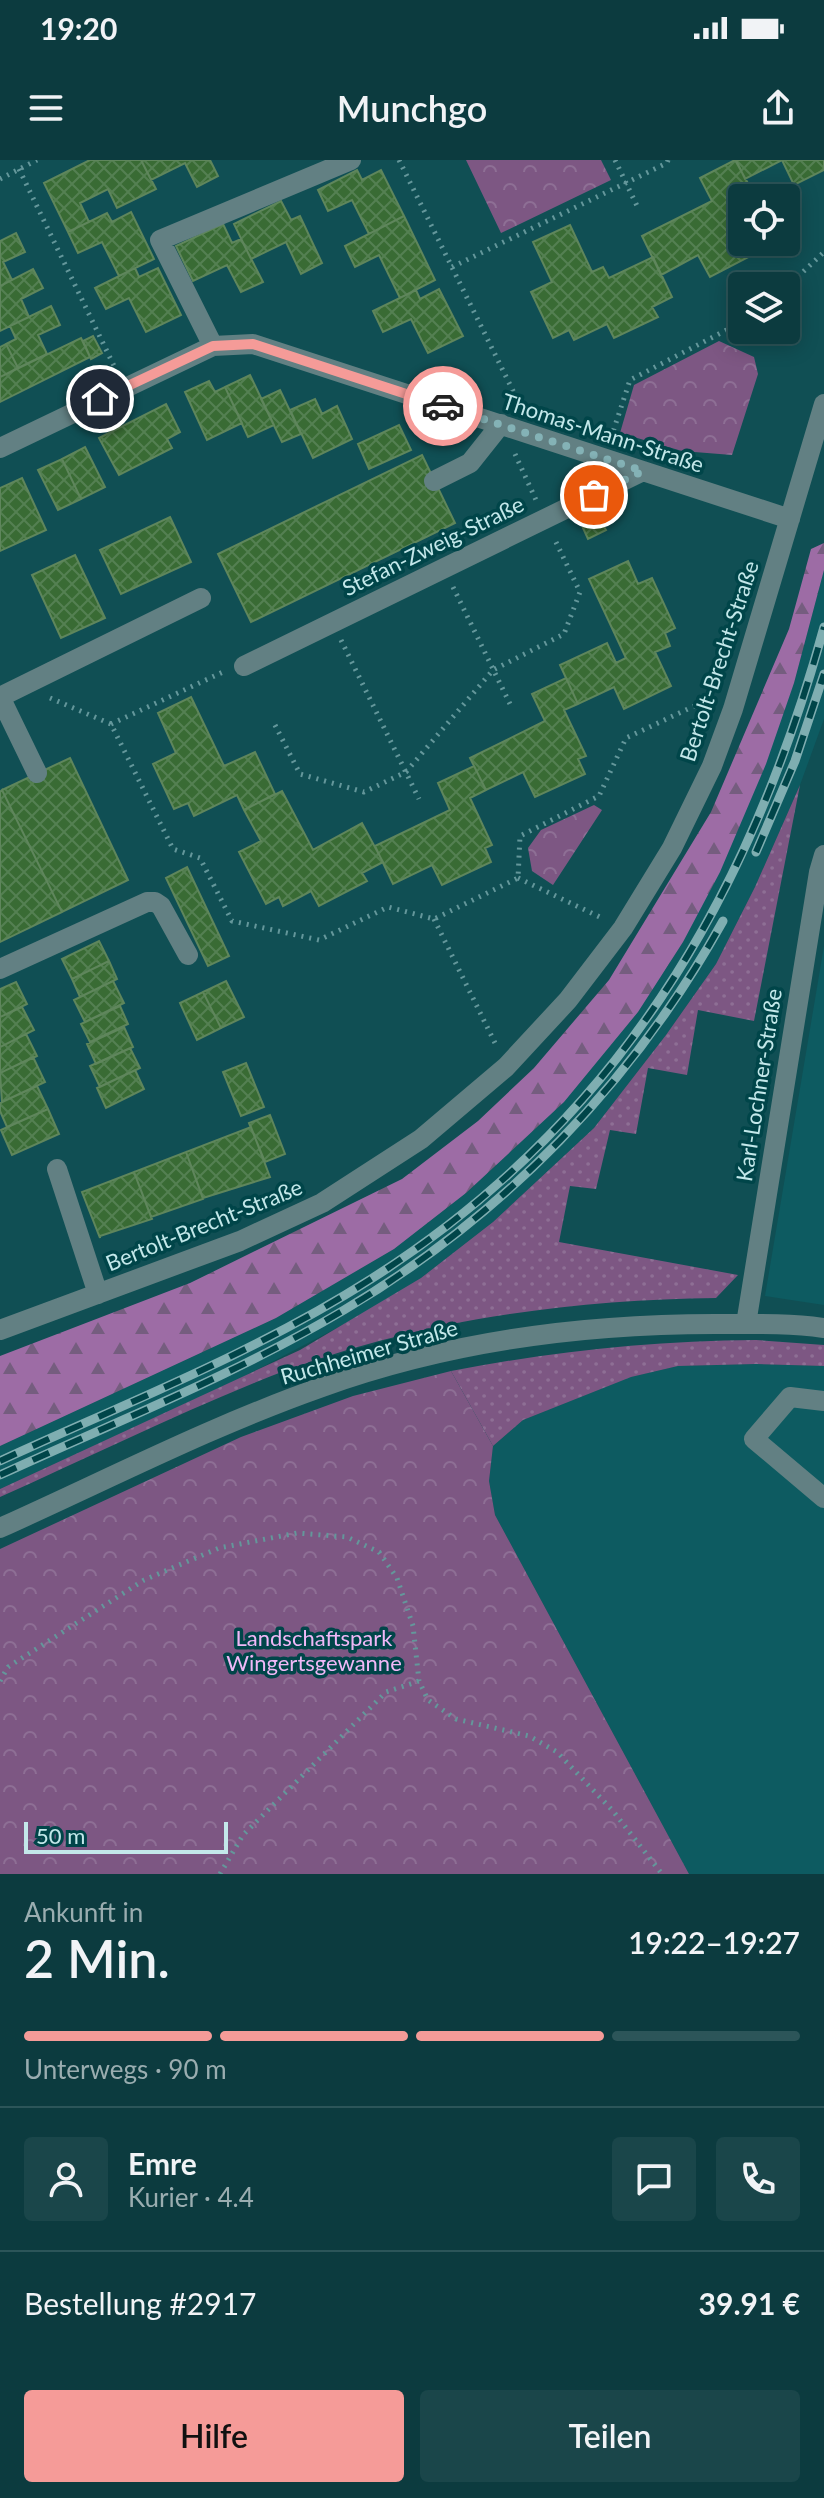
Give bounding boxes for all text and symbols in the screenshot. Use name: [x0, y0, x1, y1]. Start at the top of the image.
text: 19:20: [40, 10, 117, 46]
icon: menu: [24, 86, 68, 130]
text: Munchgo: [337, 86, 487, 130]
icon: share: [756, 86, 800, 130]
map controls: [728, 184, 800, 344]
button: locate: [728, 184, 800, 256]
button: layers: [728, 272, 800, 344]
pin: [66, 365, 134, 433]
courier: [403, 366, 483, 446]
icon: home: [78, 377, 122, 421]
icon: car: [421, 384, 465, 428]
street label: Thomas-Mann-Straße: [499, 387, 707, 478]
pin: [560, 461, 628, 529]
icon: bag: [572, 473, 616, 517]
street label: Stefan-Zweig-Straße: [338, 490, 528, 601]
street label: Bertolt-Brecht-Straße: [673, 557, 764, 765]
street label: Karl-Lochner-Straße: [730, 987, 787, 1183]
street label: Bertolt-Brecht-Straße: [102, 1173, 306, 1276]
street label: Ruchheimer Straße: [277, 1313, 461, 1390]
park label: Landschaftspark Wingertsgewanne: [226, 1624, 402, 1676]
scale bar: [24, 1818, 228, 1854]
text: 50 m: [36, 1822, 85, 1849]
text: Ankunft in: [24, 1896, 143, 1928]
text: 19:22–19:27: [628, 1924, 800, 1960]
text: 2 Min.: [24, 1927, 170, 1989]
text: Unterwegs · 90 m: [24, 2053, 227, 2085]
button: person: [24, 2137, 108, 2221]
button: chat: [612, 2137, 696, 2221]
button: phone: [716, 2137, 800, 2221]
text: Emre: [128, 2145, 197, 2181]
text: Kurier · 4.4: [128, 2181, 254, 2213]
text: Bestellung #2917: [24, 2285, 256, 2321]
text: 39.91 €: [699, 2285, 800, 2321]
button: Hilfe: [24, 2390, 404, 2482]
button: Teilen: [420, 2390, 800, 2482]

